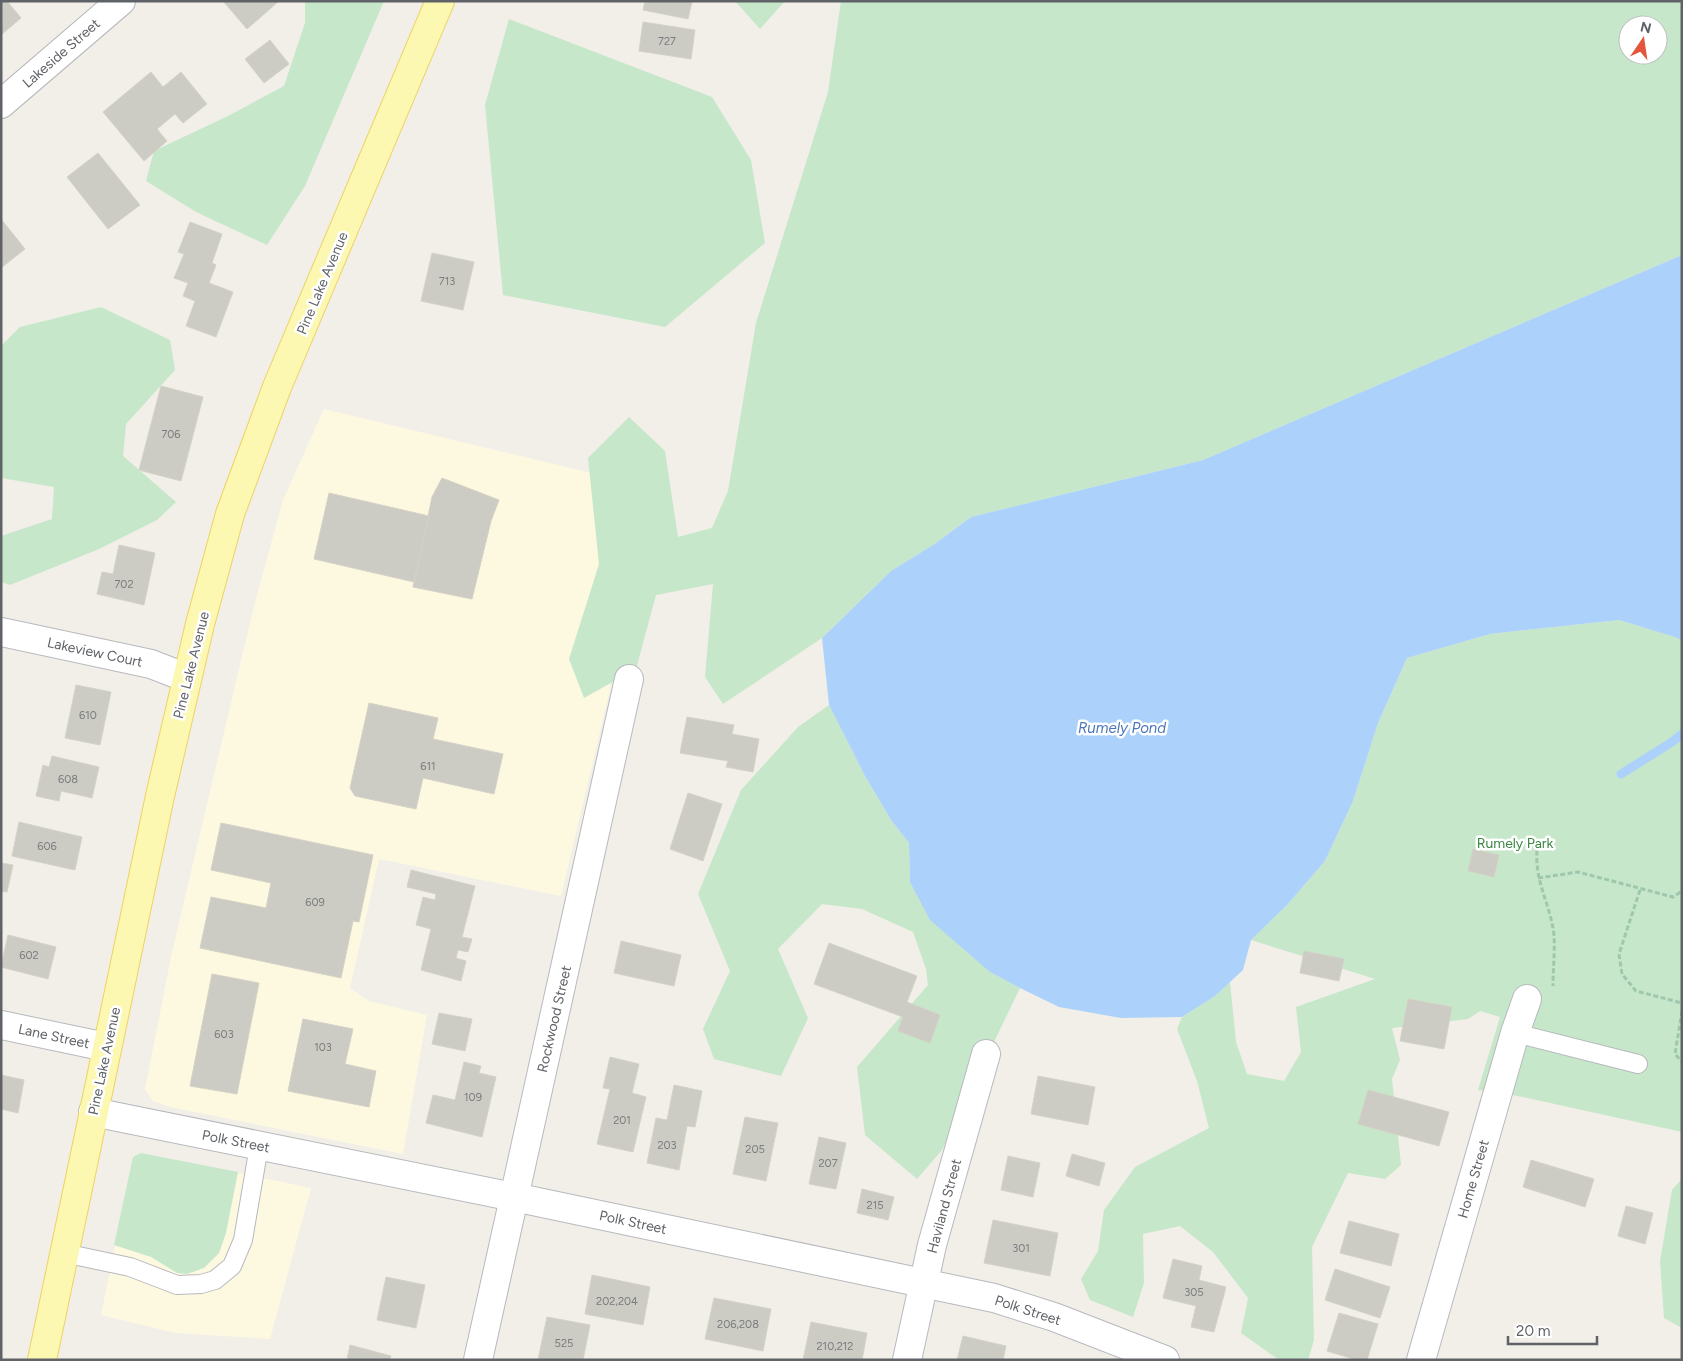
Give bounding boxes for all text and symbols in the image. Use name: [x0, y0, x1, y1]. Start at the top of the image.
street label: Lakeside Street: [19, 15, 104, 92]
north arrow: [1618, 15, 1668, 65]
text: N: [1639, 18, 1653, 37]
house number: 727: [658, 35, 676, 48]
street label: Pine Lake Avenue: [293, 229, 352, 337]
house number: 713: [439, 275, 455, 288]
house number: 706: [161, 428, 181, 441]
house number: 702: [114, 578, 134, 591]
street label: Pine Lake Avenue: [170, 609, 213, 720]
street label: Lakeview Court: [46, 634, 144, 671]
house number: 610: [79, 709, 97, 722]
water label: Rumely Pond: [1078, 719, 1166, 737]
house number: 611: [420, 760, 436, 773]
house number: 608: [58, 773, 78, 786]
park label: Rumely Park: [1477, 835, 1554, 852]
house number: 606: [37, 840, 57, 853]
house number: 609: [305, 896, 325, 909]
house number: 602: [19, 949, 39, 962]
street label: Rockwood Street: [534, 964, 575, 1074]
street label: Pine Lake Avenue: [85, 1005, 124, 1117]
street label: Lane Street: [17, 1021, 91, 1052]
house number: 603: [214, 1028, 234, 1041]
house number: 103: [314, 1041, 332, 1054]
house number: 109: [464, 1091, 482, 1104]
house number: 201: [613, 1114, 631, 1127]
street label: Polk Street: [201, 1127, 271, 1156]
street label: Home Street: [1454, 1138, 1493, 1220]
house number: 203: [657, 1139, 677, 1152]
house number: 205: [745, 1143, 765, 1156]
house number: 207: [818, 1157, 838, 1170]
street label: Haviland Street: [924, 1157, 965, 1255]
house number: 215: [866, 1199, 884, 1212]
street label: Polk Street: [598, 1207, 668, 1238]
house number: 301: [1012, 1242, 1030, 1255]
house number: 305: [1184, 1286, 1204, 1299]
street label: Polk Street: [993, 1292, 1063, 1329]
house number: 202,204: [596, 1295, 638, 1308]
scale bar: [1508, 1314, 1597, 1346]
house number: 206,208: [717, 1318, 759, 1331]
text: 20 m: [1516, 1322, 1550, 1340]
house number: 525: [555, 1337, 573, 1350]
house number: 210,212: [816, 1340, 854, 1353]

